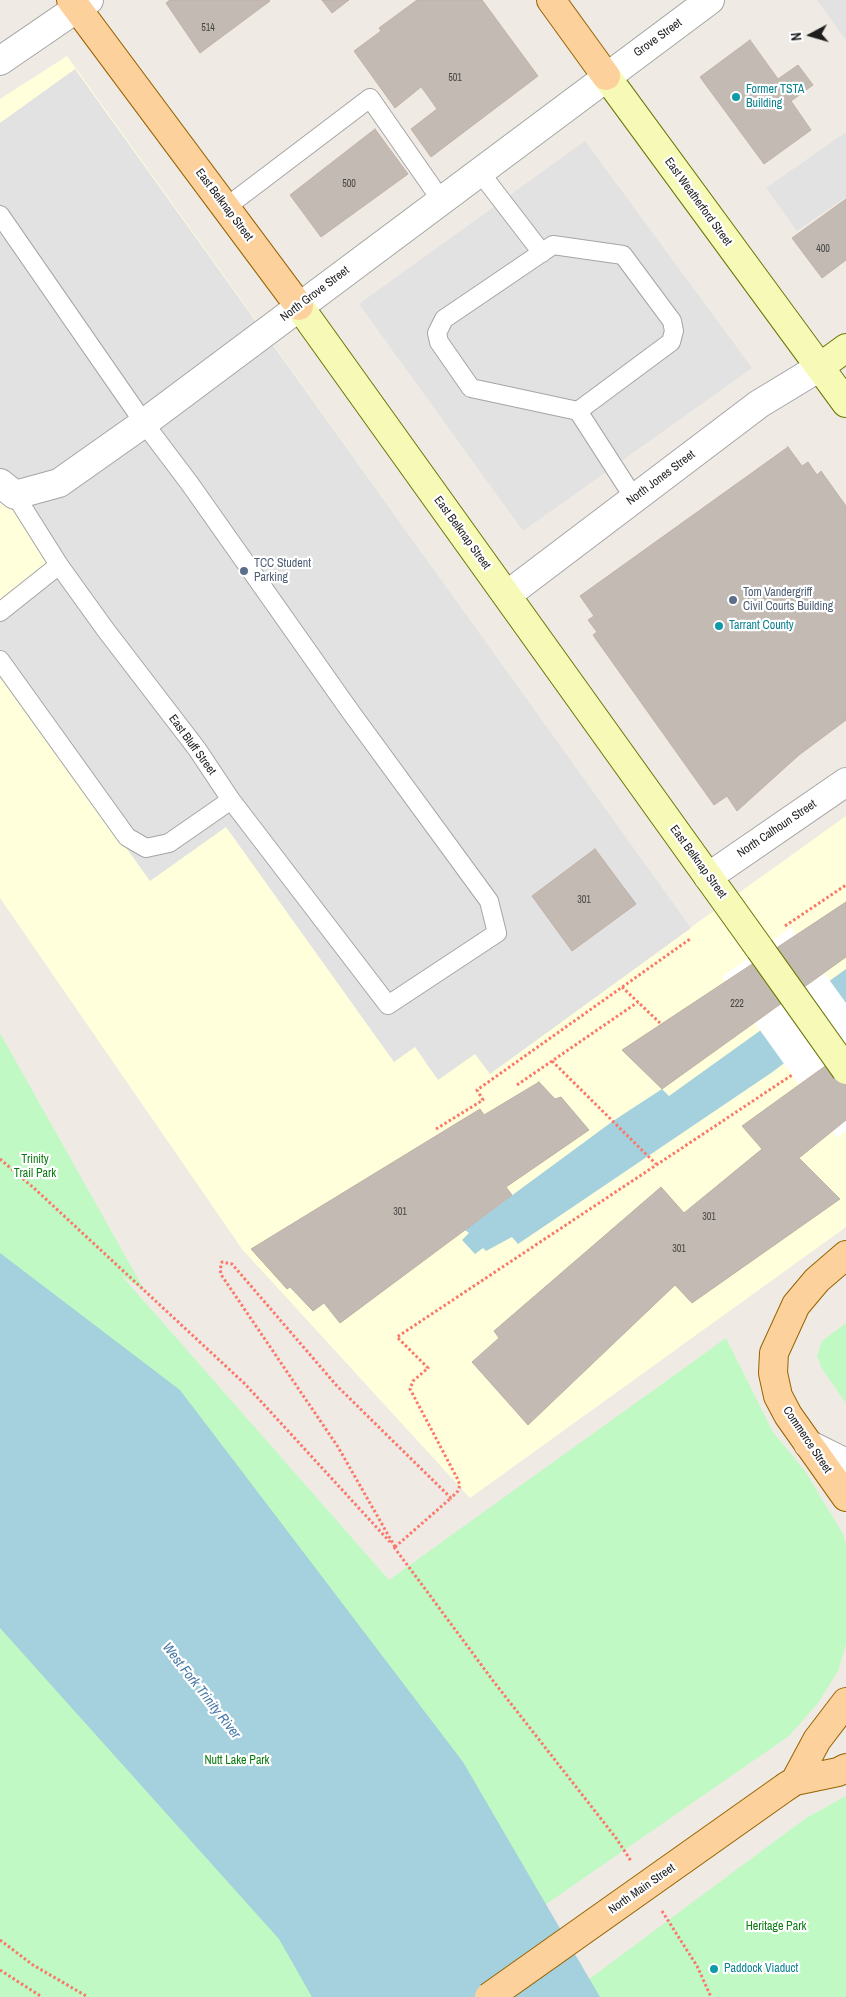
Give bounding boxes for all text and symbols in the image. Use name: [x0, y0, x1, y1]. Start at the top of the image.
north arrow: [786, 10, 836, 60]
street label: Grove Street: [631, 16, 685, 60]
house number: 514: [201, 22, 215, 34]
text: N: [787, 32, 805, 42]
house number: 501: [448, 72, 462, 84]
place label: Former TSTA Building: [746, 83, 804, 111]
marker: Former TSTA Building: [730, 91, 742, 103]
street label: East Weatherford Street: [661, 155, 735, 249]
street label: East Belknap Street: [192, 166, 256, 244]
house number: 500: [342, 178, 356, 190]
house number: 400: [816, 243, 830, 255]
street label: North Grove Street: [278, 263, 352, 325]
street label: North Jones Street: [624, 448, 698, 508]
street label: East Belknap Street: [431, 494, 493, 572]
place label: TCC Student Parking: [254, 557, 311, 585]
marker: TCC Student Parking: [238, 565, 250, 577]
place label: Tom Vandergriff Civil Courts Building: [743, 586, 833, 614]
marker: Tom Vandergriff Civil Courts Building: [727, 594, 739, 606]
place label: Tarrant County: [729, 619, 794, 633]
marker: Tarrant County: [713, 620, 725, 632]
street label: East Bluff Street: [165, 712, 219, 778]
street label: North Calhoun Street: [735, 797, 819, 861]
street label: East Belknap Street: [667, 823, 729, 901]
house number: 301: [577, 894, 591, 906]
house number: 222: [730, 998, 744, 1010]
park label: Trinity Trail Park: [14, 1153, 56, 1181]
house number: 301: [393, 1206, 407, 1218]
house number: 301: [702, 1211, 716, 1223]
house number: 301: [672, 1243, 686, 1255]
street label: Commerce Street: [779, 1404, 835, 1476]
water label: West Fork Trinity River: [158, 1640, 244, 1742]
park label: Nutt Lake Park: [204, 1754, 270, 1768]
street label: North Main Street: [606, 1861, 678, 1917]
park label: Heritage Park: [746, 1920, 806, 1934]
place label: Paddock Viaduct: [724, 1962, 798, 1976]
marker: Paddock Viaduct: [708, 1963, 720, 1975]

